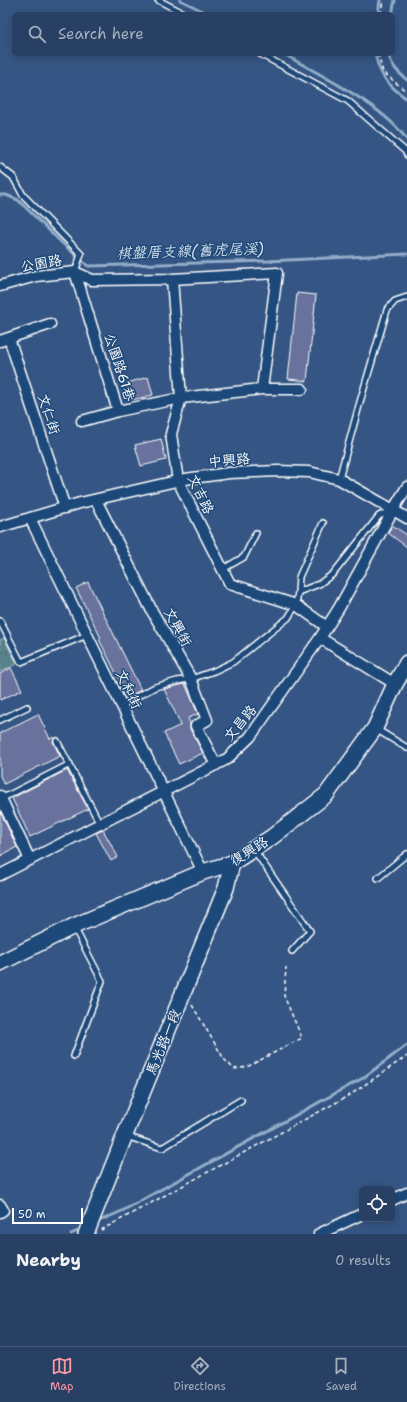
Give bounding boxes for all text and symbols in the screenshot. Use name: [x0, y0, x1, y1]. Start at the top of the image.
search box: [12, 12, 395, 56]
icon: search: [26, 23, 48, 45]
text: Search here: [58, 24, 144, 44]
water label: 棋盤厝支線(舊虎尾溪): [116, 238, 264, 264]
street label: 公園路: [19, 250, 63, 276]
street label: 公園路61巷: [101, 331, 140, 404]
street label: 文仁街: [34, 391, 64, 437]
street label: 中興路: [207, 449, 251, 471]
street label: 文吉路: [184, 471, 218, 517]
street label: 文興街: [160, 604, 196, 650]
street label: 文和街: [112, 666, 146, 712]
street label: 文昌路: [220, 701, 260, 745]
street label: 復興路: [226, 832, 272, 870]
street label: 馬光路一段: [142, 1006, 184, 1078]
map controls: [359, 1186, 395, 1222]
button: locate: [359, 1186, 395, 1222]
scale bar: [12, 1206, 83, 1225]
text: 50 m: [18, 1207, 46, 1222]
text: Nearby: [16, 1249, 81, 1271]
text: 0 results: [335, 1252, 391, 1269]
tab: Map: [50, 1355, 74, 1394]
tab: Directions: [173, 1355, 226, 1394]
tab: Saved: [326, 1355, 357, 1394]

